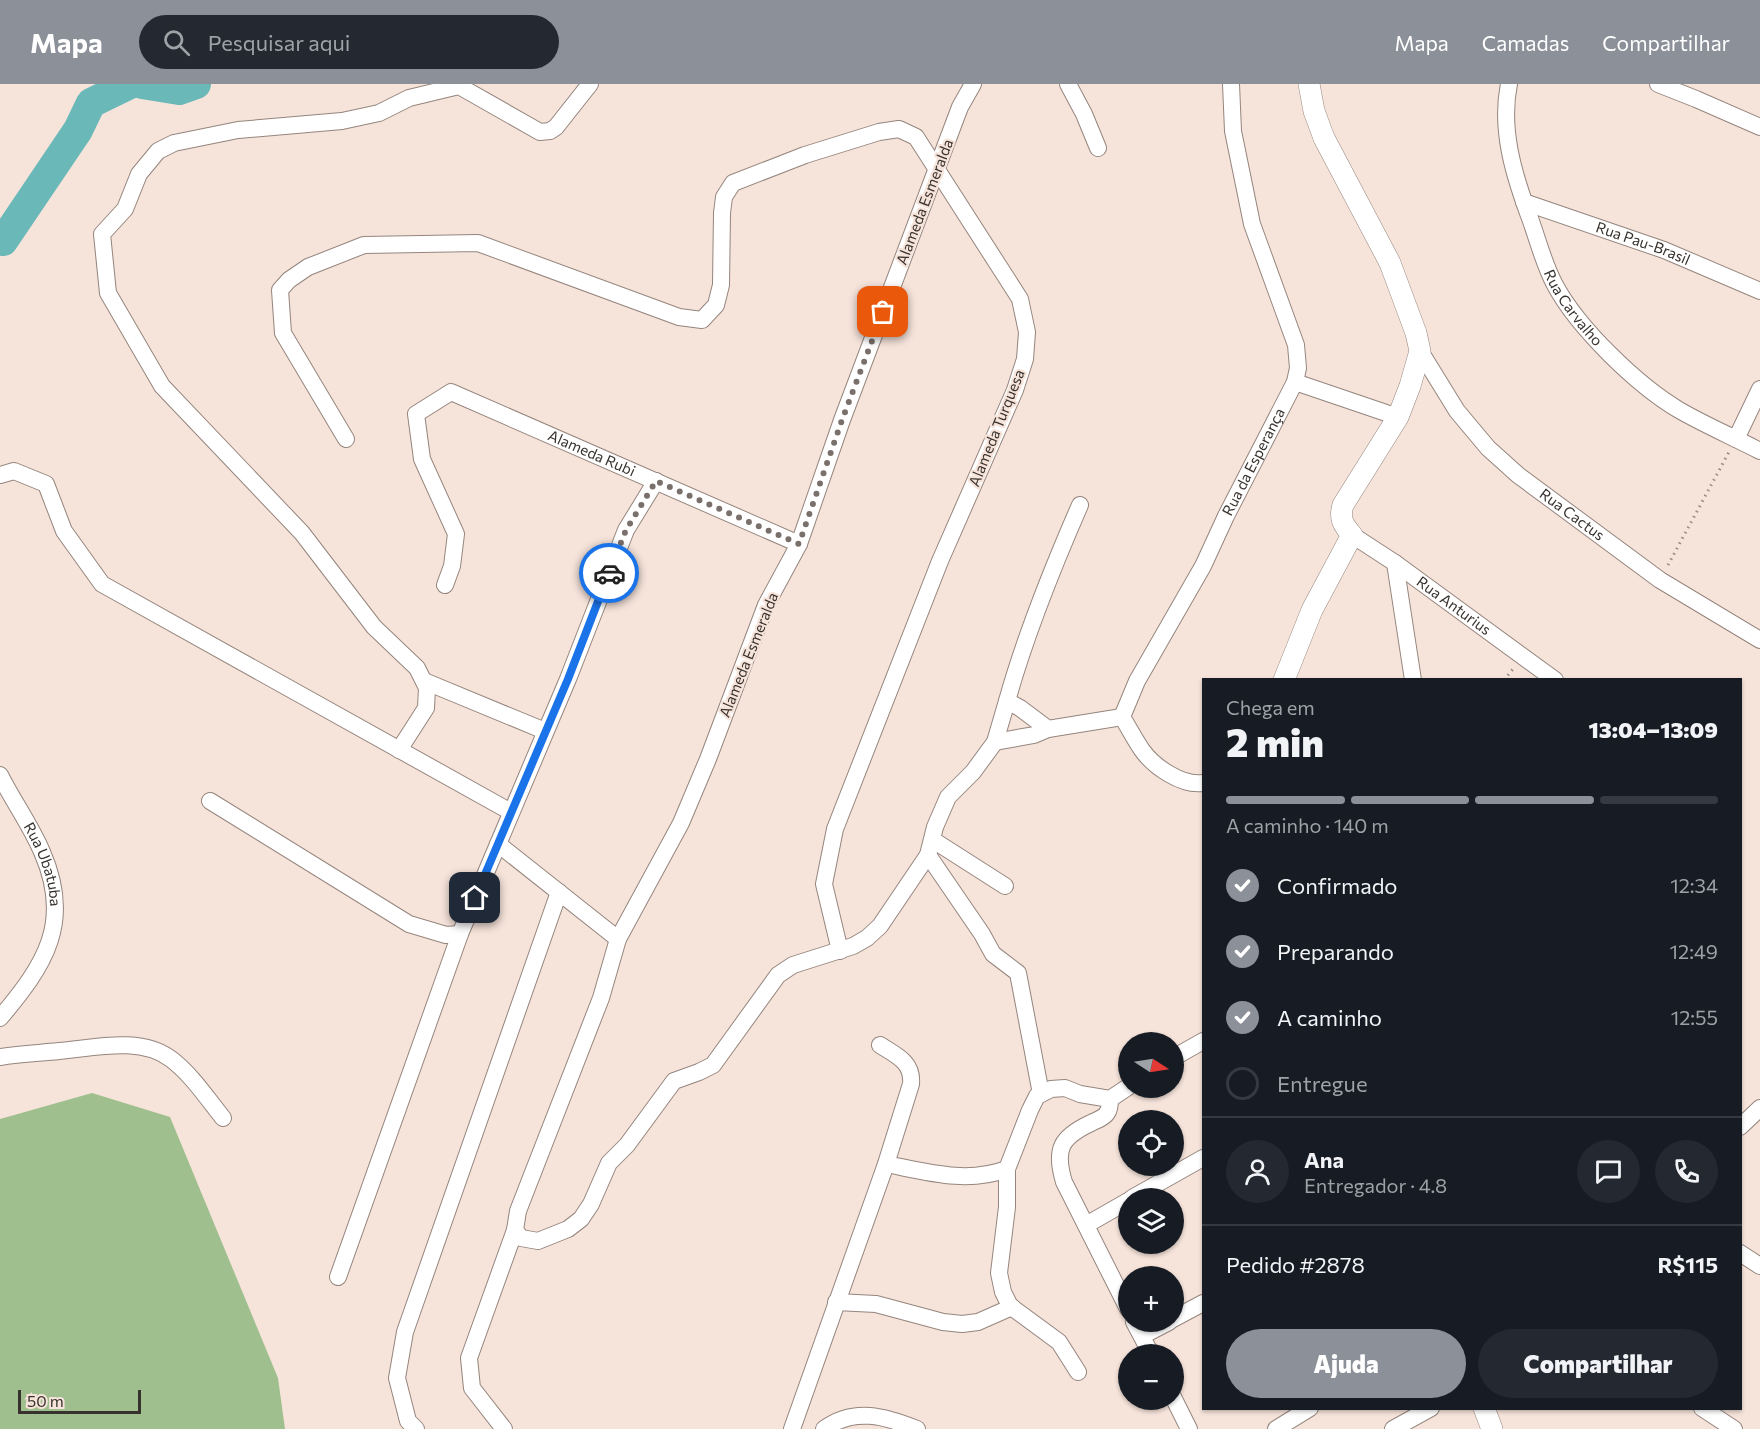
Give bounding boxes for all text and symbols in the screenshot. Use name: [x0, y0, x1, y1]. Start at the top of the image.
search box: [139, 15, 559, 69]
text: Mapa: [30, 25, 103, 59]
icon: search: [160, 26, 193, 59]
text: Pesquisar aqui: [208, 29, 350, 56]
text: Mapa: [1395, 30, 1449, 55]
text: Camadas: [1482, 30, 1569, 55]
text: Compartilhar: [1602, 30, 1730, 55]
street label: Alameda Esmeralda: [892, 136, 956, 267]
street label: Rua Pau-Brasil: [1594, 217, 1693, 268]
street label: Rua Carvalho: [1541, 266, 1607, 349]
pin: [857, 286, 908, 337]
icon: bag: [866, 295, 899, 328]
street label: Alameda Turquesa: [964, 366, 1028, 489]
street label: Rua da Esperança: [1218, 405, 1288, 518]
street label: Alameda Rubi: [546, 426, 638, 479]
street label: Rua Cactus: [1536, 484, 1608, 544]
courier: [579, 543, 639, 603]
icon: car: [593, 557, 626, 590]
street label: Rua Anturius: [1414, 572, 1495, 638]
street label: Alameda Esmeralda: [715, 590, 781, 720]
text: Chega em: [1226, 695, 1315, 719]
text: 13:04–13:09: [1589, 716, 1718, 743]
text: 2 min: [1226, 717, 1324, 765]
text: A caminho · 140 m: [1226, 813, 1389, 837]
street label: Rua Ubatuba: [21, 819, 65, 907]
icon: check: [1226, 869, 1259, 902]
pin: [449, 872, 500, 923]
text: Confirmado: [1277, 872, 1398, 899]
text: 12:34: [1670, 873, 1718, 897]
icon: home: [458, 881, 491, 914]
icon: check: [1226, 935, 1259, 968]
text: Preparando: [1277, 938, 1394, 965]
text: 12:49: [1670, 939, 1718, 963]
icon: check: [1226, 1001, 1259, 1034]
text: A caminho: [1277, 1004, 1382, 1031]
text: 12:55: [1671, 1005, 1718, 1029]
north arrow: [1118, 1032, 1184, 1098]
map controls: [1118, 1032, 1184, 1410]
text: Entregue: [1277, 1070, 1368, 1097]
button: locate: [1118, 1110, 1184, 1176]
button: person: [1226, 1140, 1289, 1203]
button: chat: [1577, 1140, 1640, 1203]
button: phone: [1655, 1140, 1718, 1203]
text: Ana: [1304, 1146, 1344, 1173]
text: Entregador · 4.8: [1304, 1173, 1447, 1197]
button: layers: [1118, 1188, 1184, 1254]
text: Pedido #2878: [1226, 1251, 1365, 1278]
text: R$115: [1657, 1251, 1718, 1278]
button: +: [1118, 1266, 1184, 1332]
button: Ajuda: [1226, 1329, 1466, 1398]
button: Compartilhar: [1478, 1329, 1718, 1398]
button: −: [1118, 1344, 1184, 1410]
scale bar: [18, 1387, 141, 1414]
text: 50 m: [27, 1391, 64, 1410]

